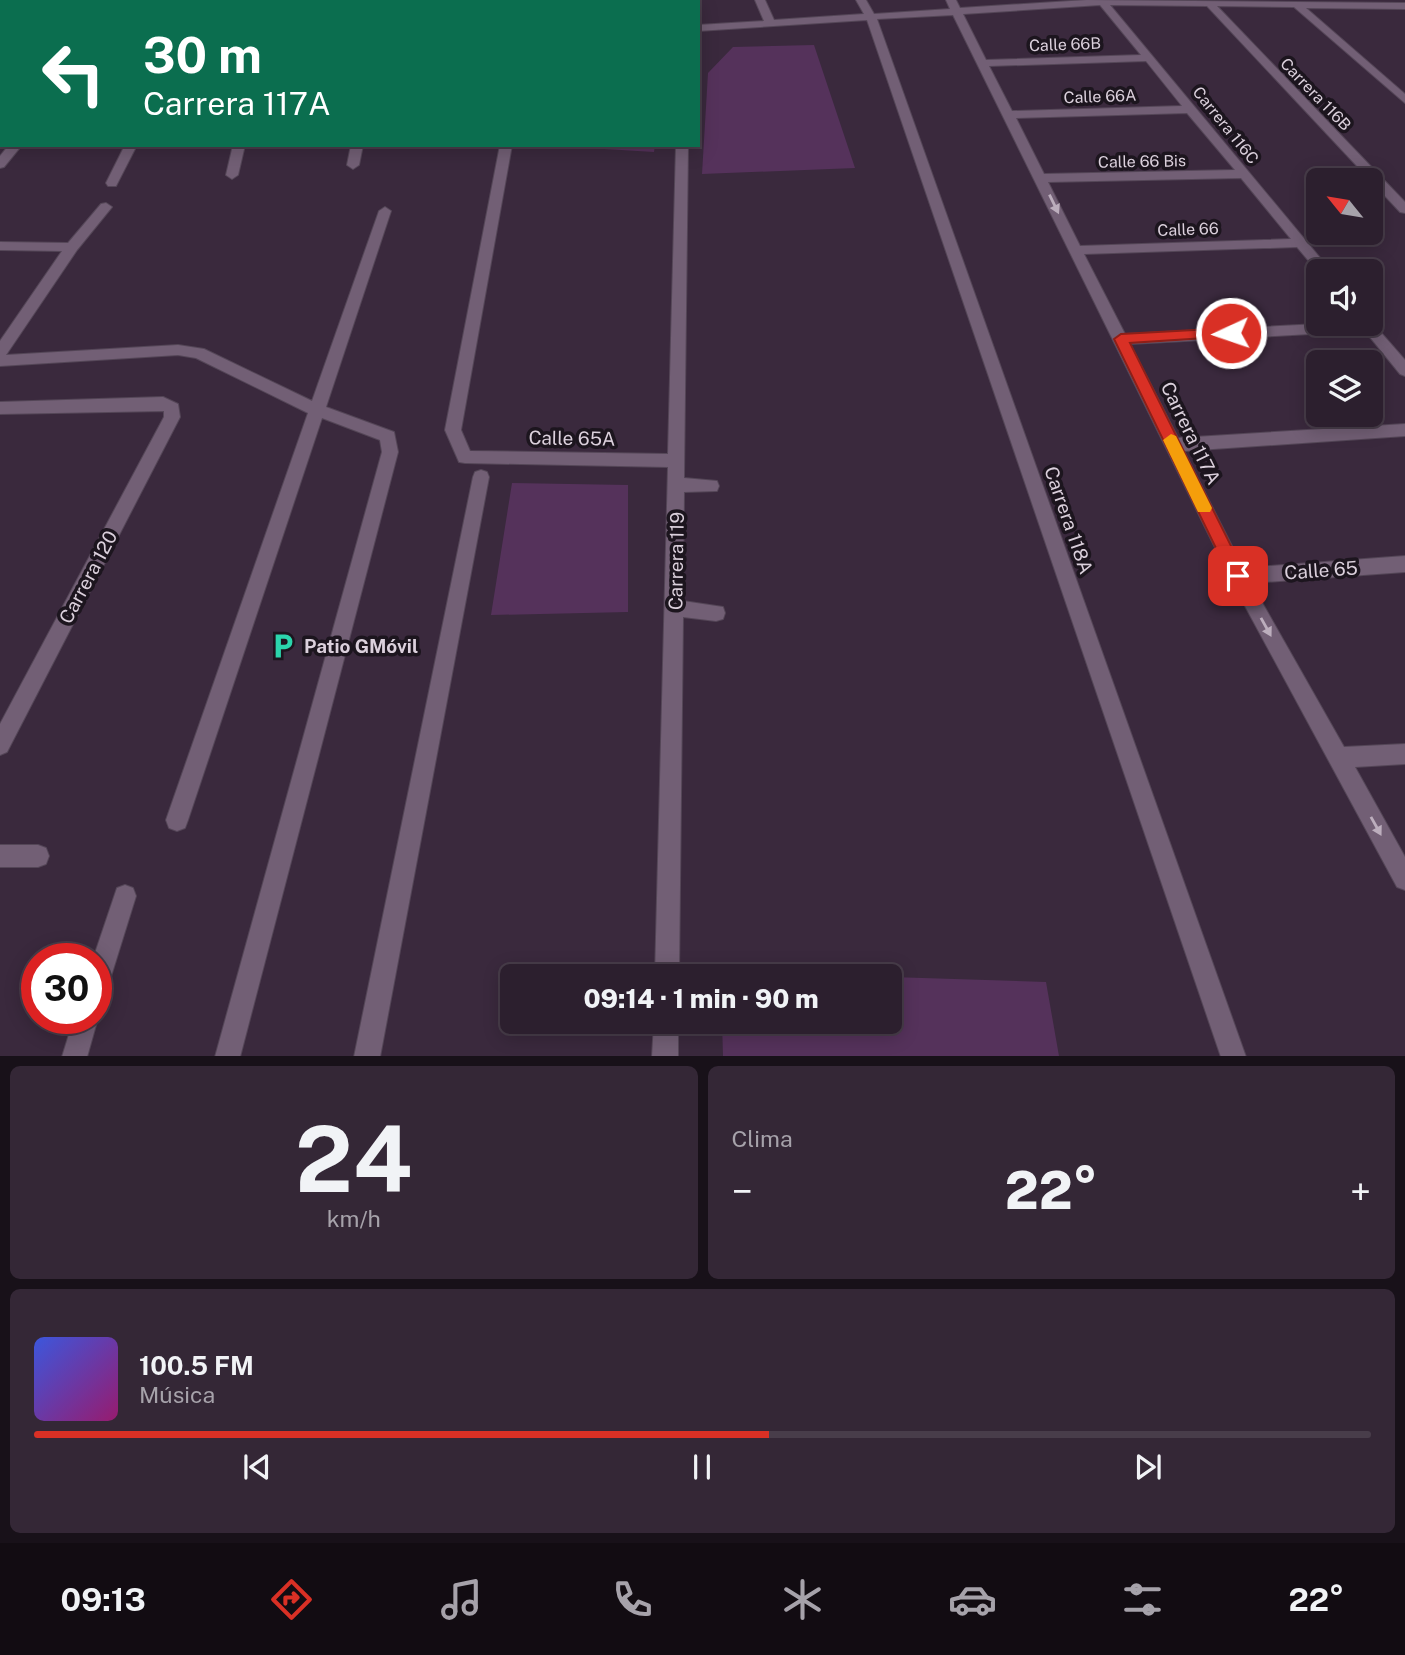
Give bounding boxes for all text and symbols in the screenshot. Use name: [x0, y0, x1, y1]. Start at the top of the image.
text: 30 m: [143, 26, 262, 84]
icon: left: [28, 28, 119, 119]
street label: Calle 66B: [1029, 34, 1101, 55]
street label: Carrera 116B: [1276, 54, 1355, 135]
street label: Carrera 116C: [1189, 83, 1263, 168]
text: Carrera 117A: [143, 85, 331, 122]
street label: Calle 66A: [1063, 86, 1137, 107]
street label: Calle 66 Bis: [1098, 151, 1186, 172]
north arrow: [1306, 168, 1382, 245]
map controls: [1306, 168, 1383, 427]
one-way arrow: [1049, 194, 1060, 214]
street label: Calle 66: [1157, 219, 1219, 240]
button: sound: [1306, 259, 1383, 336]
position arrow: [1194, 296, 1268, 370]
button: layers: [1306, 350, 1383, 427]
street label: Carrera 117A: [1157, 378, 1225, 488]
street label: Calle 65A: [528, 426, 616, 450]
street label: Carrera 118A: [1040, 463, 1098, 577]
street label: Carrera 119: [664, 512, 688, 610]
street label: Carrera 120: [54, 527, 122, 627]
pin: [1208, 546, 1268, 606]
street label: Calle 65: [1284, 556, 1358, 584]
icon: arrive: [1219, 557, 1257, 595]
one-way arrow: [1260, 617, 1272, 636]
parking icon: Patio GMóvil: [268, 631, 298, 661]
place label: Patio GMóvil: [304, 635, 418, 657]
one-way arrow: [1370, 816, 1382, 836]
speed limit sign: 30: [21, 943, 112, 1034]
text: 09:14 · 1 min · 90 m: [583, 983, 819, 1014]
text: 24: [295, 1106, 412, 1212]
text: Clima: [732, 1125, 793, 1152]
text: 22°: [1005, 1160, 1098, 1221]
text: −: [732, 1169, 753, 1214]
text: +: [1350, 1169, 1371, 1214]
text: km/h: [327, 1205, 381, 1232]
text: 100.5 FM: [139, 1350, 254, 1381]
text: Música: [139, 1381, 215, 1408]
icon: previous: [238, 1448, 276, 1486]
icon: pause: [683, 1448, 721, 1486]
icon: next: [1129, 1448, 1167, 1486]
icon: directions: [267, 1575, 316, 1624]
icon: music: [437, 1575, 486, 1624]
icon: phone: [608, 1575, 657, 1624]
icon: climate: [778, 1575, 827, 1624]
icon: car: [948, 1575, 997, 1624]
icon: filters: [1118, 1575, 1167, 1624]
text: 09:13: [61, 1581, 146, 1618]
text: 22°: [1288, 1581, 1344, 1618]

